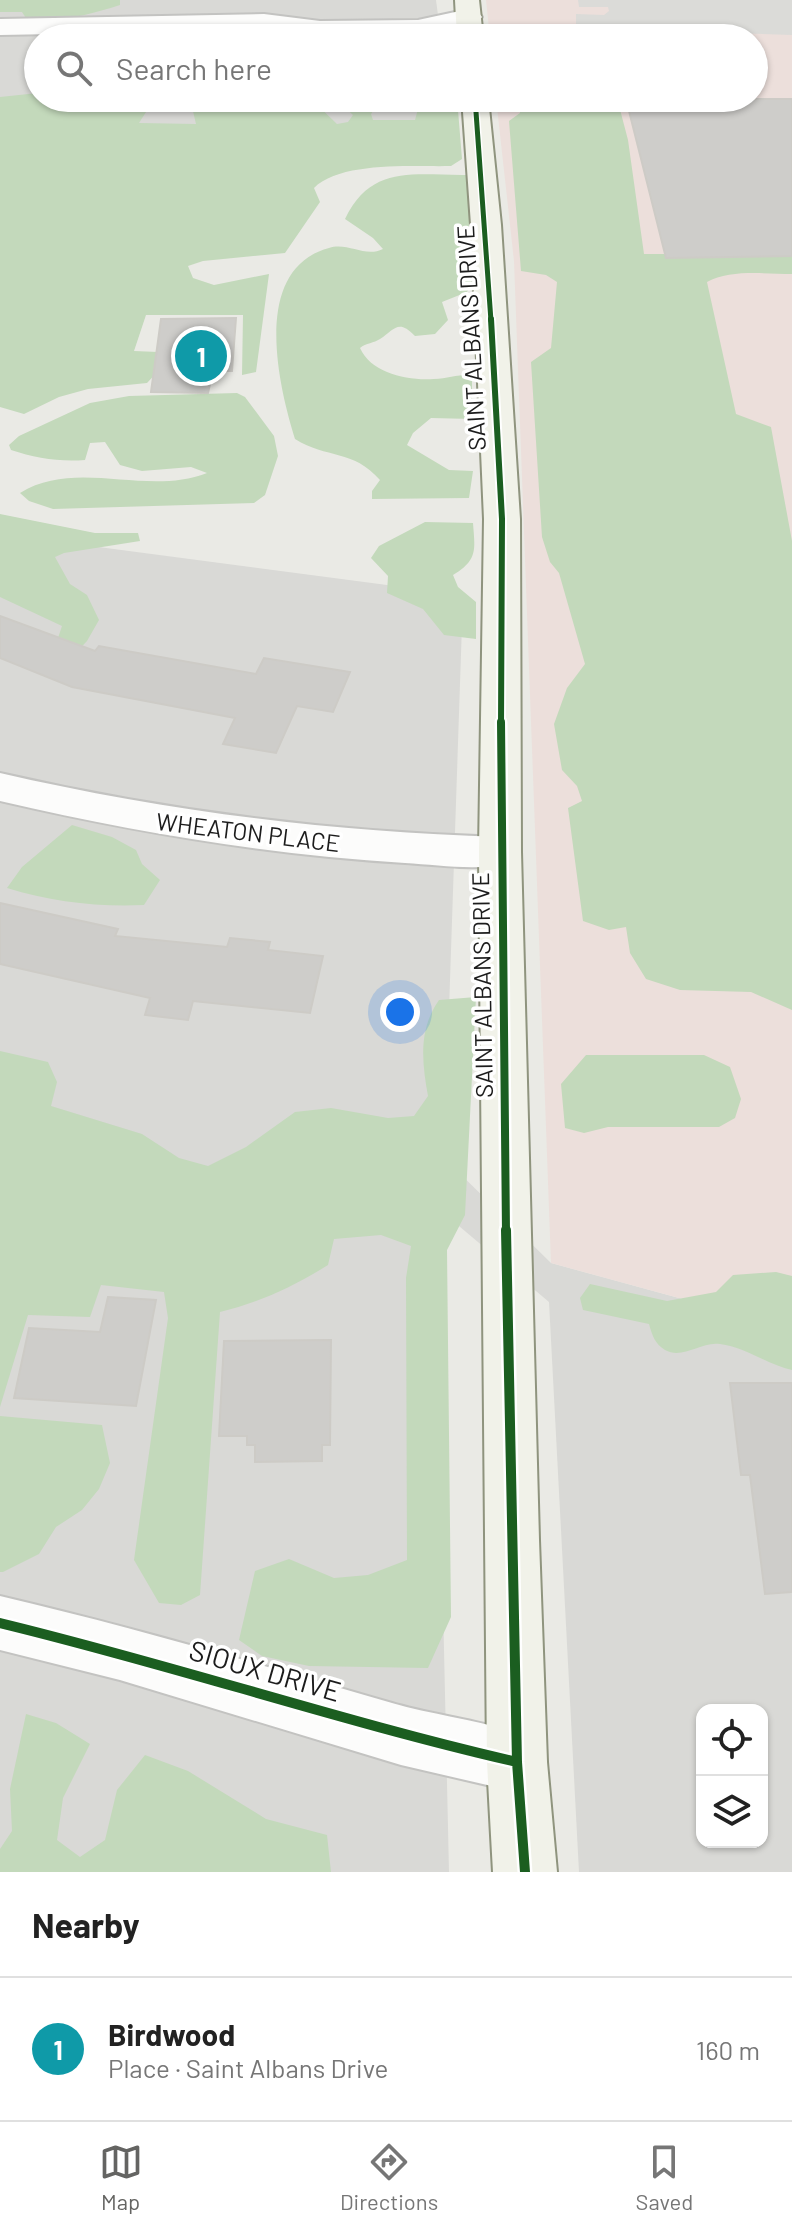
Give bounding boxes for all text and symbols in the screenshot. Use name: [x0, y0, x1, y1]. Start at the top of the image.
search box: [24, 24, 768, 112]
icon: search: [52, 46, 96, 90]
text: Search here: [116, 50, 272, 86]
street label: SAINT ALBANS DRIVE: [450, 225, 491, 452]
pin: 1: [175, 326, 227, 386]
street label: WHEATON PLACE: [155, 806, 342, 857]
street label: SAINT ALBANS DRIVE: [465, 872, 498, 1098]
your location: [380, 992, 420, 1032]
street label: SIOUX DRIVE: [186, 1632, 345, 1708]
map controls: [696, 1704, 768, 1848]
button: locate: [696, 1704, 768, 1776]
button: layers: [696, 1776, 768, 1848]
text: Nearby: [32, 1904, 140, 1945]
text: Birdwood: [108, 2016, 235, 2052]
text: 1: [53, 2034, 63, 2065]
text: 160 m: [696, 2034, 760, 2065]
text: Place · Saint Albans Drive: [108, 2052, 388, 2083]
tab: Map: [99, 2140, 143, 2214]
tab: Directions: [340, 2140, 438, 2214]
tab: Saved: [636, 2140, 693, 2214]

